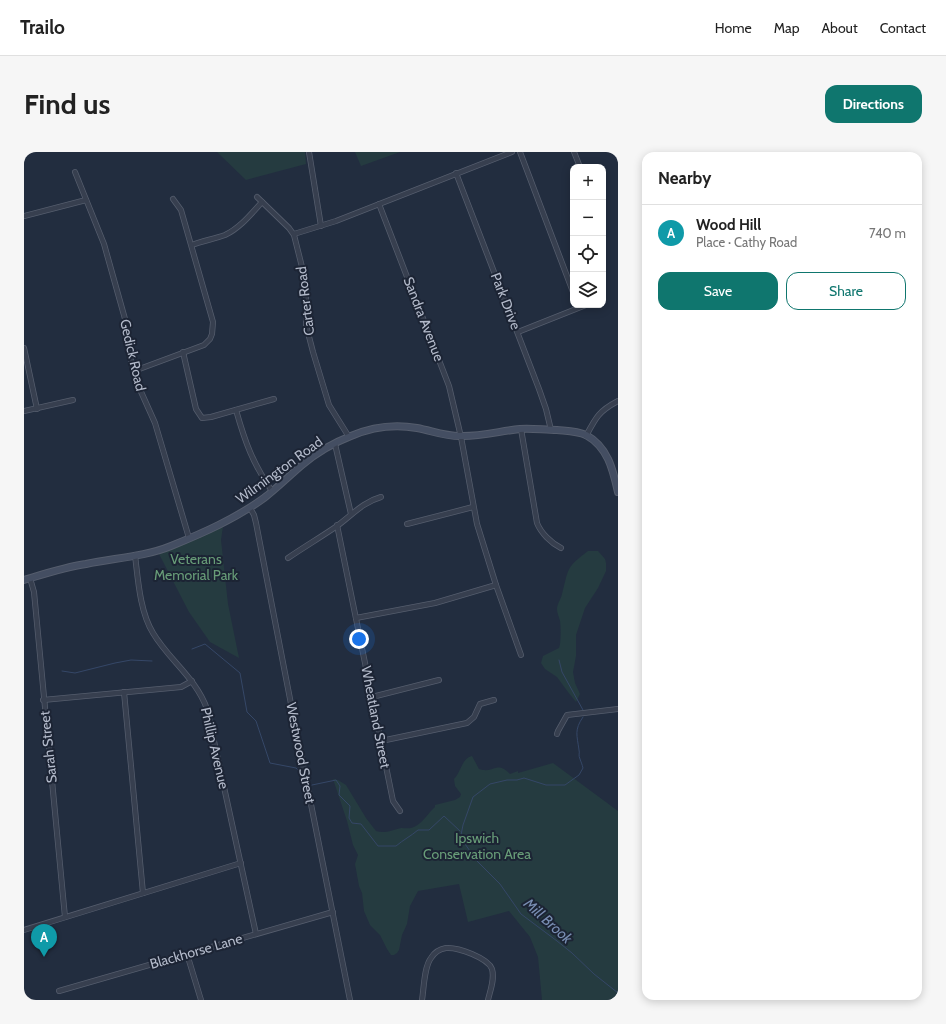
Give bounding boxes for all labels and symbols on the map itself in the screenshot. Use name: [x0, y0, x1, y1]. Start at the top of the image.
street label: Carter Road: [292, 265, 318, 337]
street label: Park Drive: [487, 270, 525, 332]
street label: Sandra Avenue: [400, 274, 448, 364]
street label: Gedick Road: [116, 317, 150, 393]
street label: Wilmington Road: [232, 432, 326, 508]
park label: Veterans Memorial Park: [154, 550, 239, 584]
your location: [349, 629, 369, 649]
street label: Wheatland Street: [357, 664, 395, 770]
street label: Westwood Street: [282, 701, 320, 805]
street label: Phillip Avenue: [197, 705, 233, 791]
street label: Sarah Street: [35, 710, 61, 784]
park label: Ipswich Conservation Area: [423, 829, 531, 863]
water label: Mill Brook: [519, 894, 576, 948]
pin: A: [31, 924, 57, 957]
street label: Blackhorse Lane: [148, 929, 244, 973]

